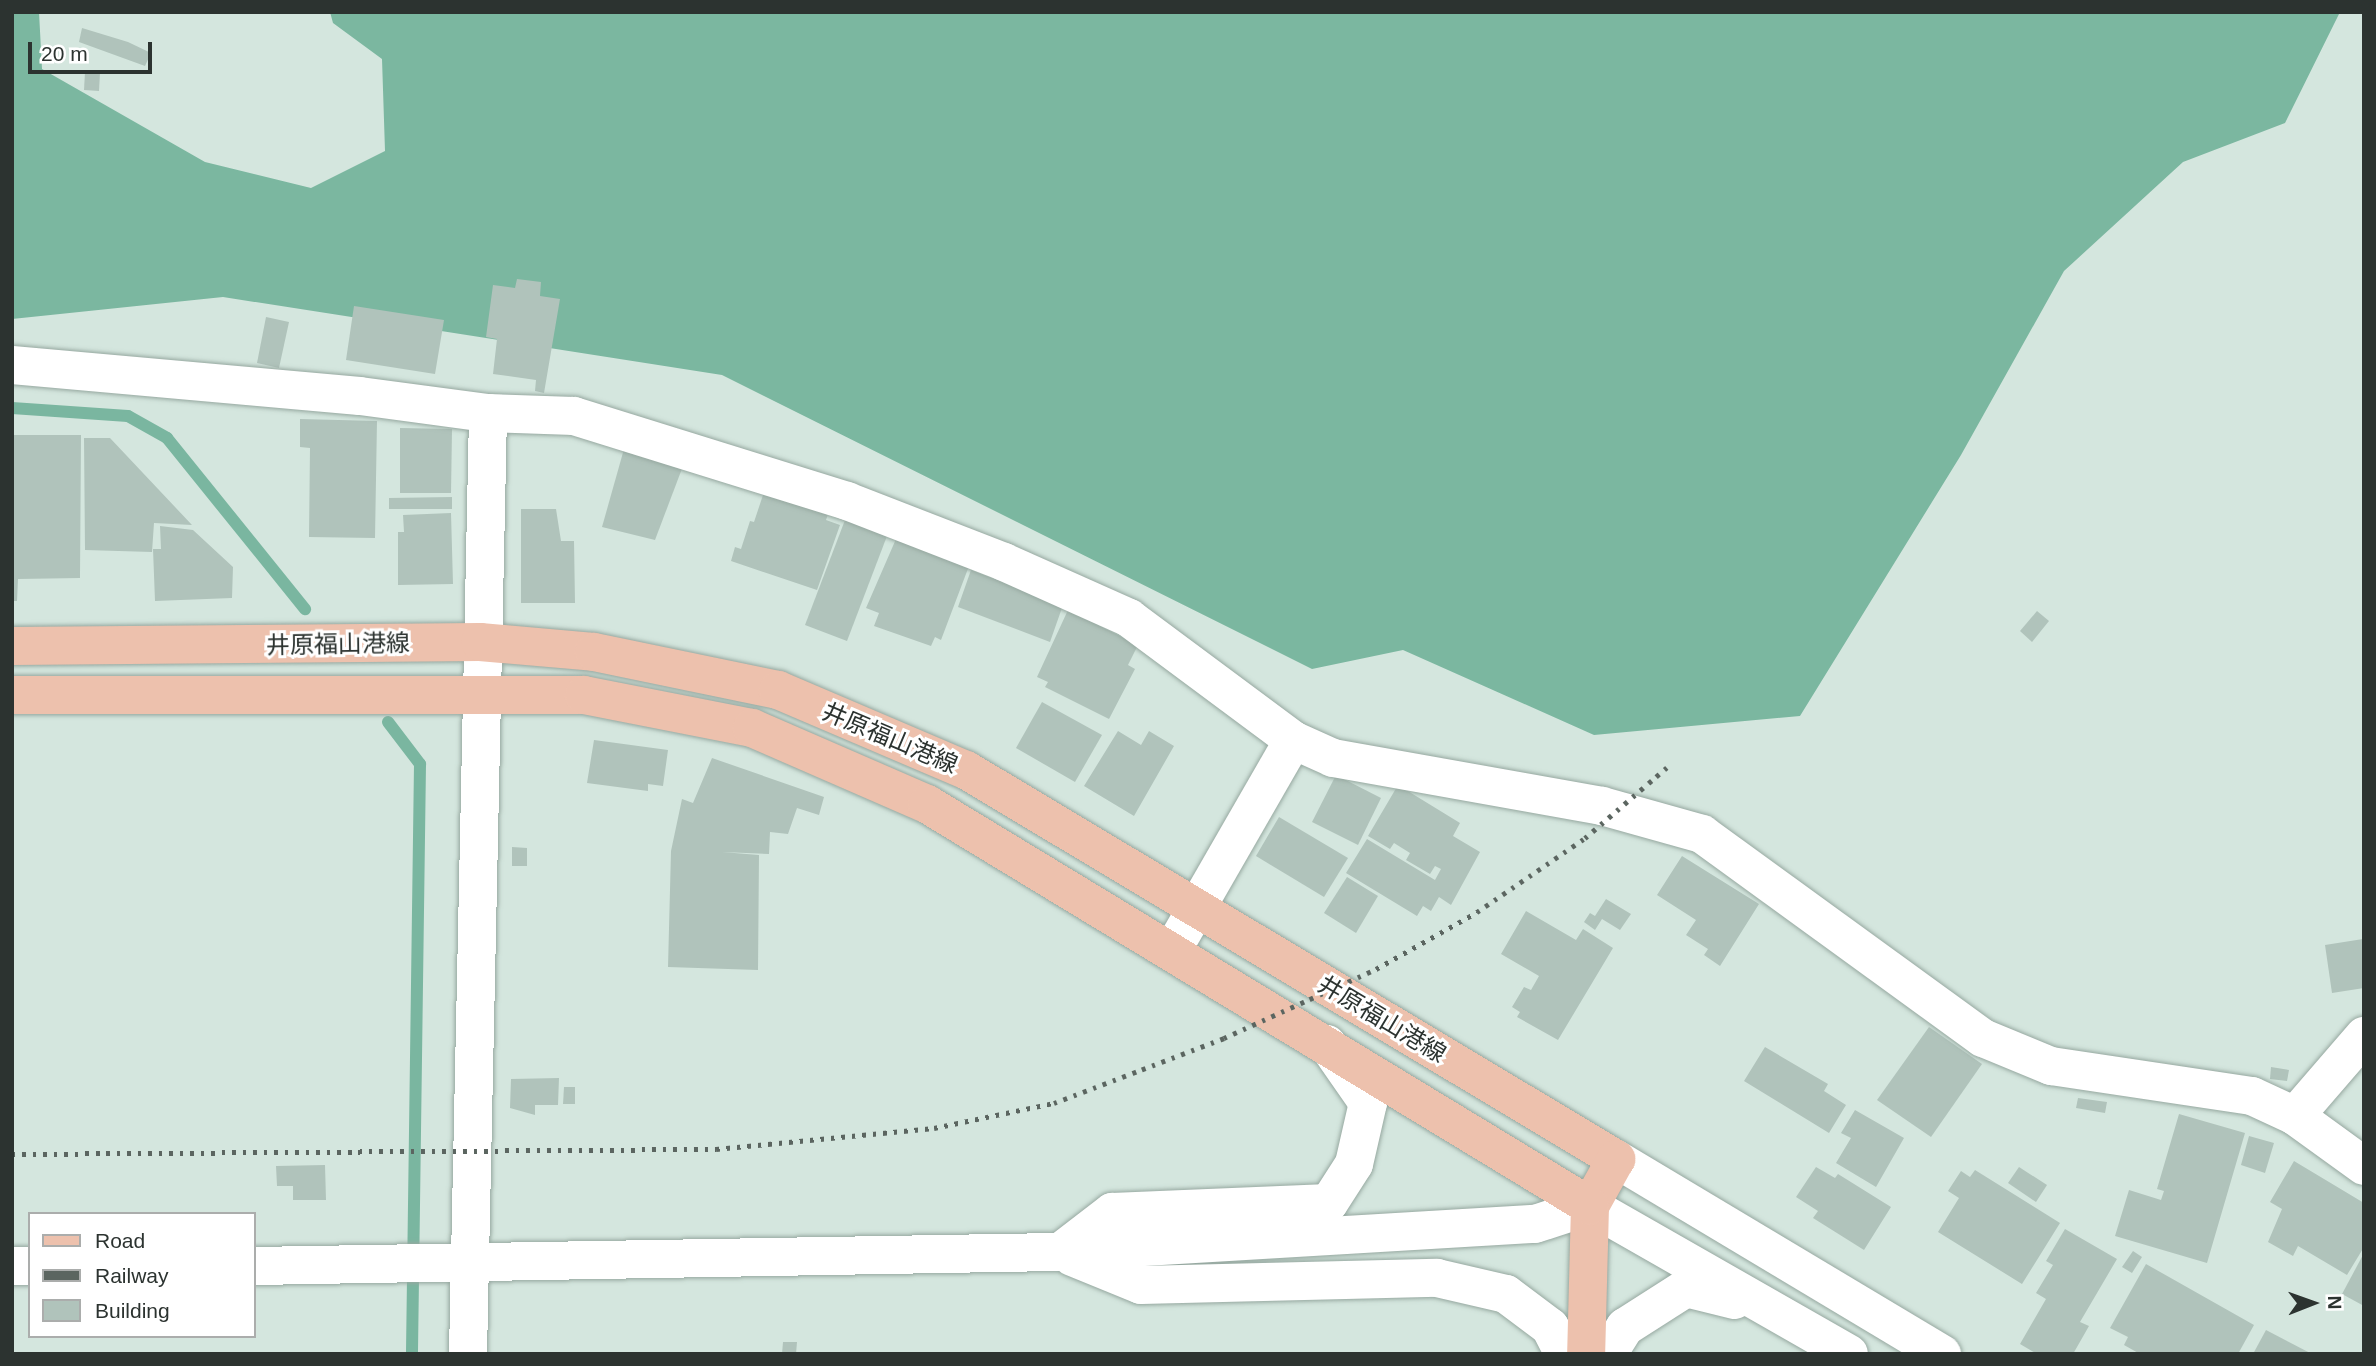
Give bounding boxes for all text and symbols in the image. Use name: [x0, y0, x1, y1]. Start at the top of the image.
scale bar: [32, 28, 156, 72]
text: 20 m: [41, 42, 88, 65]
street label: 井原福山港線: [266, 628, 410, 660]
street label: 井原福山港線: [818, 697, 962, 779]
street label: 井原福山港線: [1313, 970, 1451, 1068]
legend: [28, 1212, 256, 1338]
text: Road: [95, 1229, 145, 1252]
text: Railway: [95, 1264, 169, 1287]
north arrow: [2278, 1268, 2348, 1338]
text: N: [2324, 1296, 2345, 1310]
text: Building: [95, 1299, 170, 1322]

